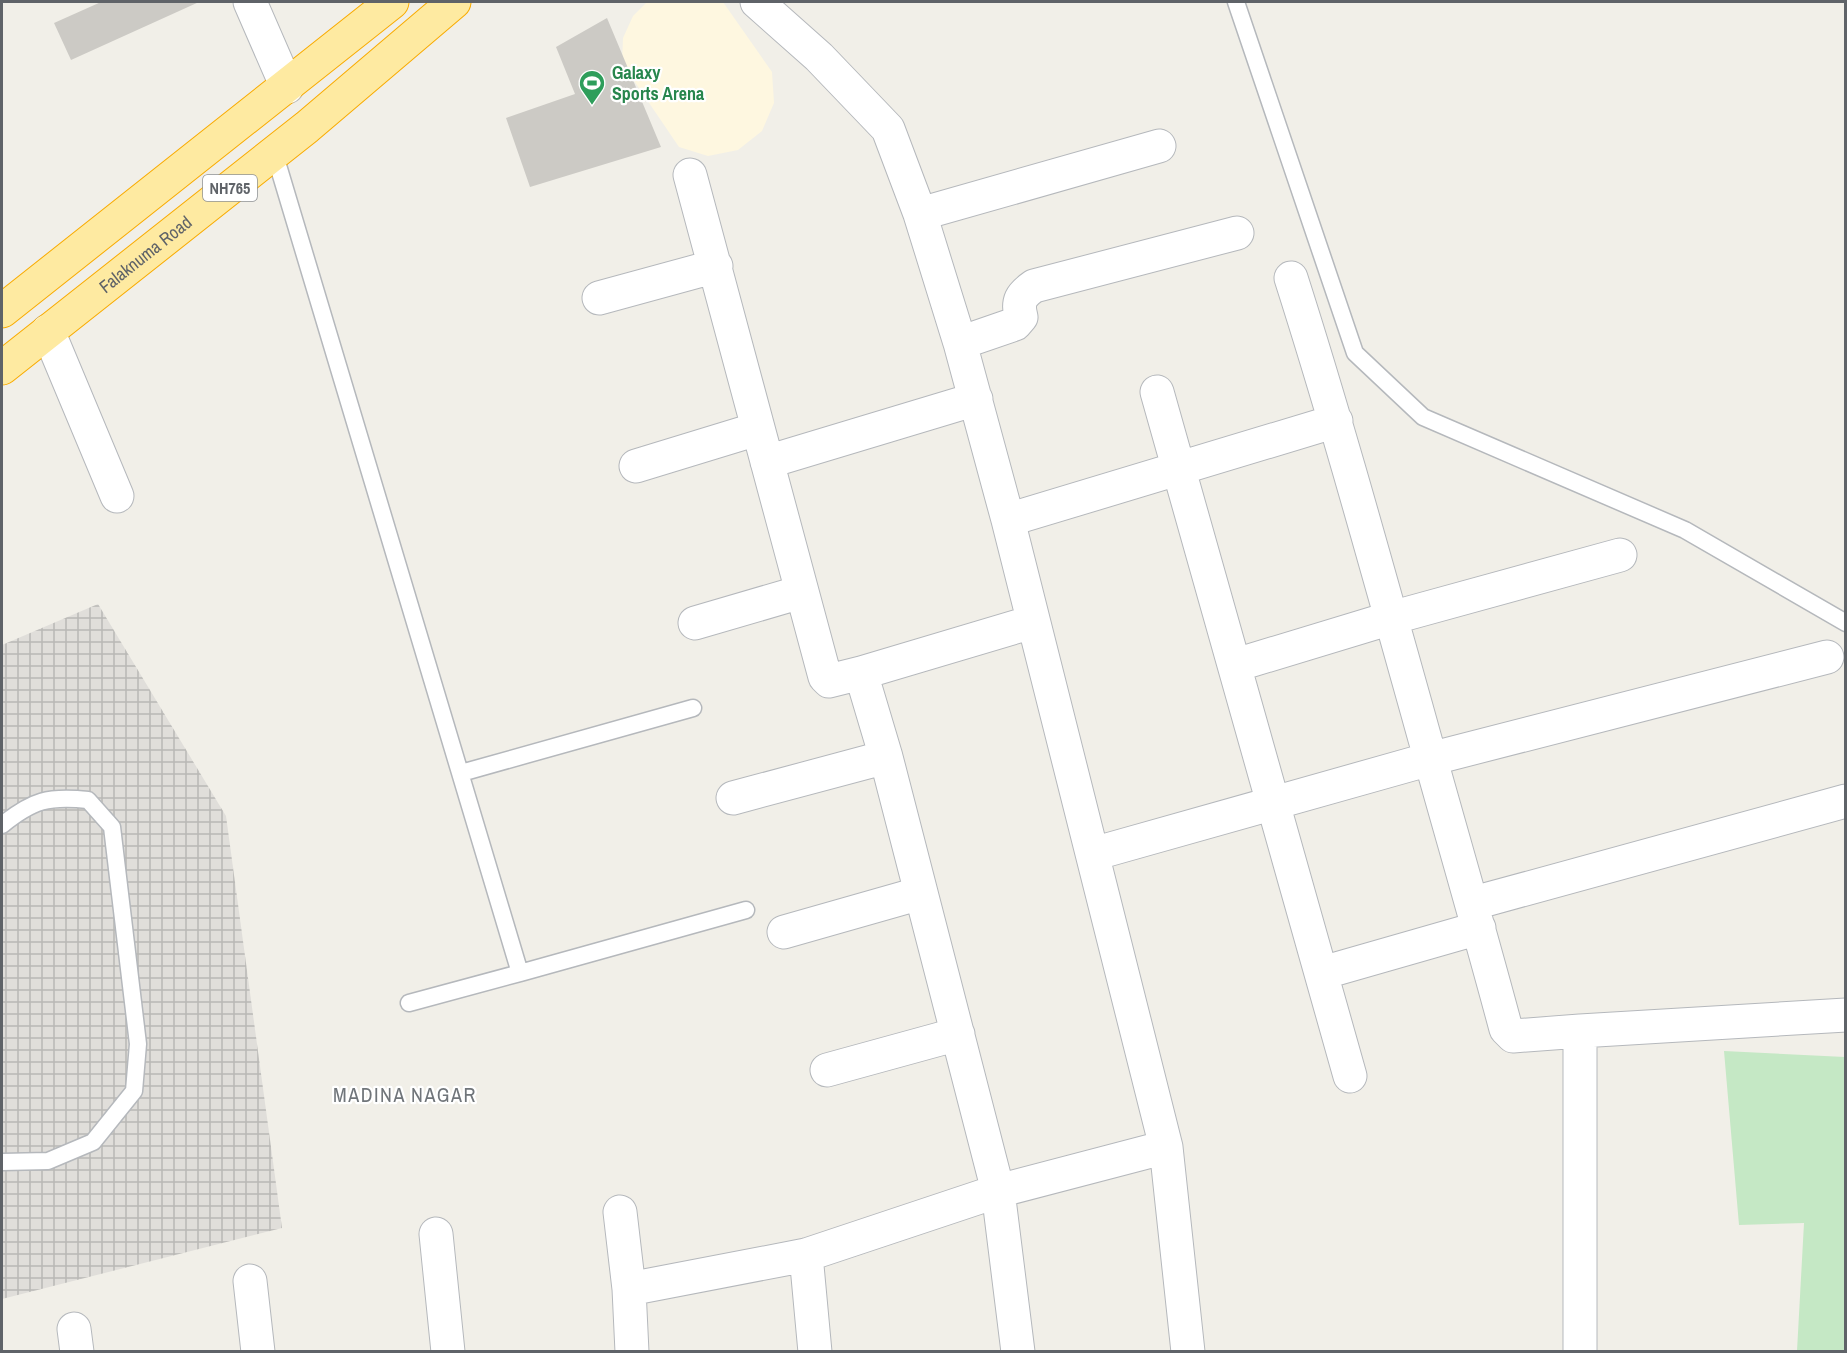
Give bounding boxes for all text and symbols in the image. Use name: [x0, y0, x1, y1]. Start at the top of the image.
place label: Galaxy Sports Arena: [612, 60, 705, 106]
sports icon: Galaxy Sports Arena: [577, 68, 607, 106]
road number: NH765: [203, 175, 257, 201]
street label: Falaknuma Road: [94, 210, 197, 299]
district label: MADINA NAGAR: [333, 1081, 477, 1108]

